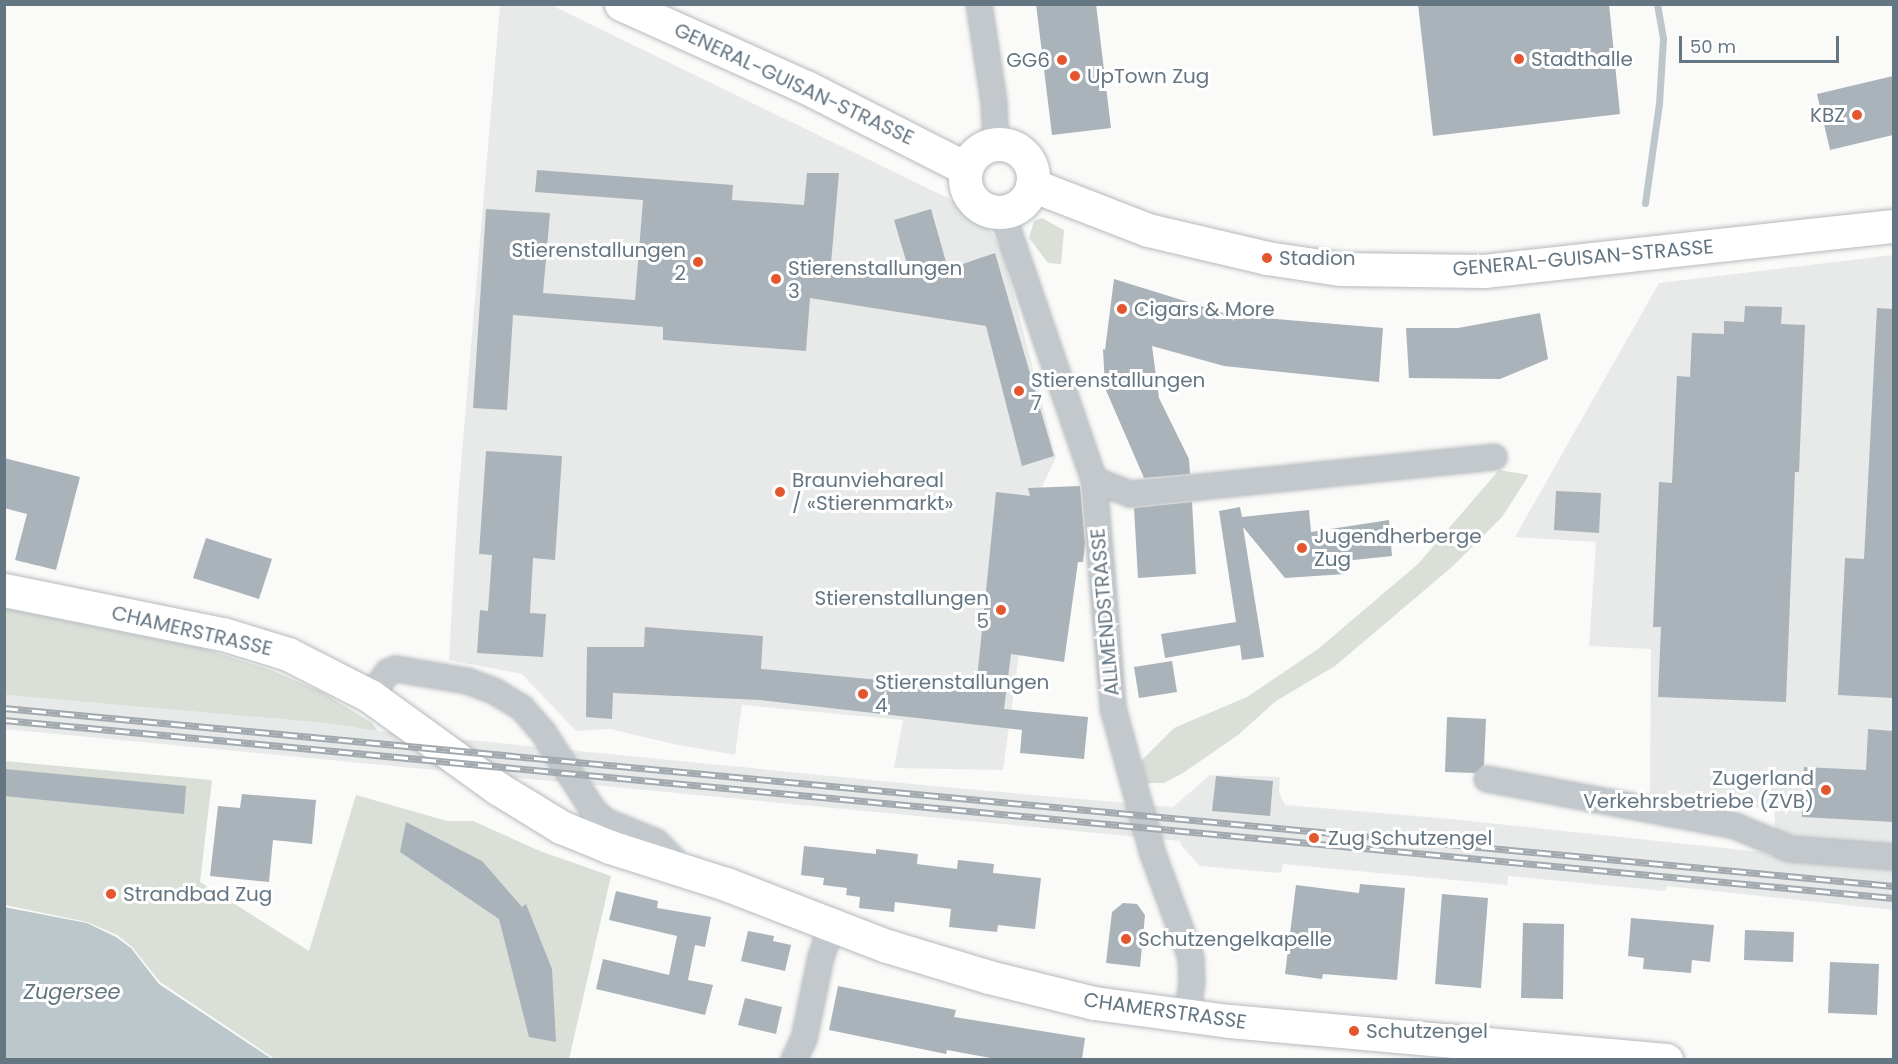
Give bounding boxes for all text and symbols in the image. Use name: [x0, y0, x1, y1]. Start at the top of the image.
street label: GENERAL-GUISAN-STRASSE: [670, 18, 918, 150]
scale bar: [1682, 24, 1842, 62]
text: 50 m: [1690, 34, 1736, 59]
place label: Stadthalle: [1531, 47, 1633, 71]
place label: GG6: [1006, 48, 1050, 72]
marker: Stadthalle: [1512, 52, 1526, 66]
marker: GG6: [1055, 53, 1069, 67]
place label: UpTown Zug: [1087, 64, 1209, 88]
marker: UpTown Zug: [1068, 69, 1082, 83]
place label: KBZ: [1810, 103, 1845, 127]
marker: KBZ: [1850, 108, 1864, 122]
street label: GENERAL-GUISAN-STRASSE: [1452, 235, 1714, 281]
place label: Stierenstallungen 2: [512, 238, 686, 285]
place label: Stadion: [1279, 246, 1356, 270]
marker: Stadion: [1260, 251, 1274, 265]
marker: Stierenstallungen 2: [691, 255, 705, 269]
place label: Stierenstallungen 3: [788, 256, 962, 303]
marker: Stierenstallungen 3: [769, 272, 783, 286]
place label: Cigars & More: [1134, 297, 1275, 321]
marker: Cigars & More: [1115, 302, 1129, 316]
place label: Stierenstallungen 7: [1031, 368, 1205, 415]
marker: Stierenstallungen 7: [1012, 384, 1026, 398]
place label: Braunviehareal / «Stierenmarkt»: [792, 468, 953, 515]
marker: Braunviehareal / «Stierenmarkt»: [773, 485, 787, 499]
place label: Jugendherberge Zug: [1314, 524, 1482, 571]
street label: ALLMENDSTRASSE: [1086, 527, 1124, 697]
marker: Jugendherberge Zug: [1295, 541, 1309, 555]
place label: Stierenstallungen 5: [815, 586, 989, 633]
street label: CHAMERSTRASSE: [109, 601, 275, 661]
marker: Stierenstallungen 5: [994, 603, 1008, 617]
place label: Stierenstallungen 4: [875, 670, 1049, 717]
marker: Stierenstallungen 4: [856, 687, 870, 701]
place label: Zugerland Verkehrsbetriebe (ZVB): [1583, 766, 1814, 813]
marker: Zugerland Verkehrsbetriebe (ZVB): [1819, 783, 1833, 797]
place label: Zug Schutzengel: [1328, 826, 1492, 850]
marker: Zug Schutzengel: [1305, 829, 1323, 847]
place label: Strandbad Zug: [123, 882, 272, 906]
marker: Strandbad Zug: [104, 887, 118, 901]
place label: Schutzengelkapelle: [1138, 927, 1332, 951]
marker: Schutzengelkapelle: [1119, 932, 1133, 946]
water label: Zugersee: [24, 979, 120, 1005]
street label: CHAMERSTRASSE: [1082, 988, 1248, 1034]
place label: Schutzengel: [1366, 1019, 1488, 1043]
marker: Schutzengel: [1347, 1024, 1361, 1038]

